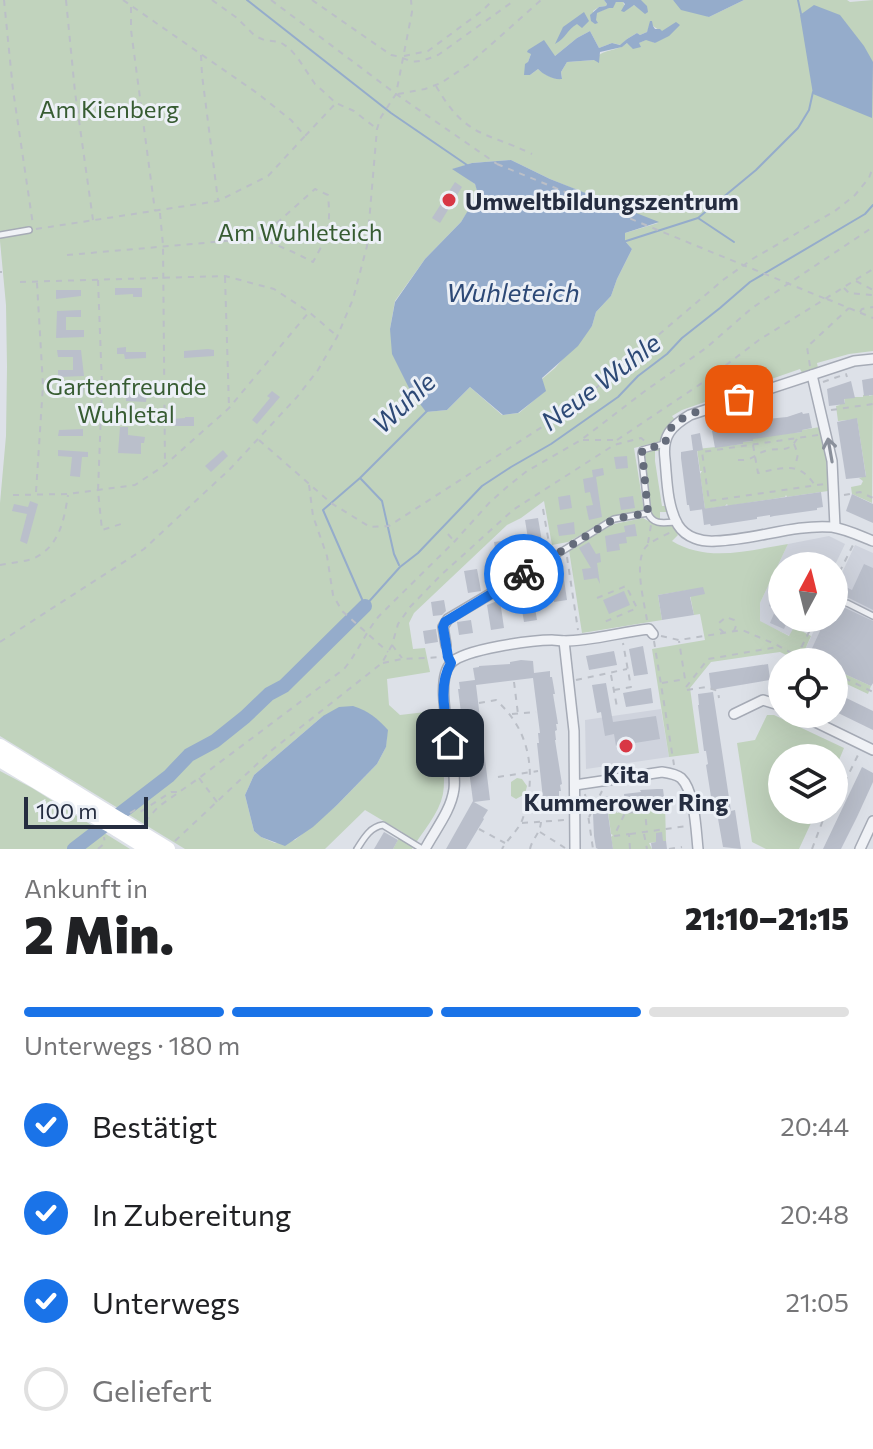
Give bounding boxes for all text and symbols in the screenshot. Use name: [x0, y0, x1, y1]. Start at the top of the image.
park label: Am Kienberg: [39, 94, 179, 123]
place label: Umweltbildungszentrum: [465, 186, 739, 215]
marker: Umweltbildungszentrum: [440, 191, 458, 209]
park label: Am Wuhleteich: [217, 217, 383, 246]
water label: Wuhleteich: [446, 276, 580, 307]
water label: Neue Wuhle: [534, 326, 666, 436]
water label: Wuhle: [365, 365, 441, 439]
pin: [705, 365, 773, 433]
park label: Gartenfreunde Wuhletal: [46, 371, 206, 428]
icon: bag: [717, 377, 761, 421]
one-way arrow: [821, 438, 836, 463]
courier: [484, 534, 564, 614]
icon: bike: [502, 552, 546, 596]
north arrow: [768, 552, 848, 632]
map controls: [768, 552, 848, 824]
button: locate: [768, 648, 848, 728]
pin: [416, 709, 484, 777]
icon: home: [428, 721, 472, 765]
marker: Kita Kummerower Ring: [617, 737, 635, 755]
button: layers: [768, 744, 848, 824]
place label: Kita Kummerower Ring: [524, 759, 728, 816]
scale bar: [24, 793, 148, 829]
text: 100 m: [36, 797, 98, 824]
text: Ankunft in: [24, 872, 148, 903]
text: 21:10–21:15: [685, 899, 849, 936]
text: 2 Min.: [24, 901, 174, 965]
text: Unterwegs · 180 m: [24, 1029, 240, 1060]
icon: check: [24, 1103, 68, 1147]
text: Bestätigt: [92, 1107, 217, 1144]
text: 20:44: [780, 1110, 849, 1141]
icon: check: [24, 1191, 68, 1235]
text: In Zubereitung: [92, 1195, 291, 1232]
text: 20:48: [780, 1198, 849, 1229]
icon: check: [24, 1279, 68, 1323]
text: Unterwegs: [92, 1283, 240, 1320]
text: 21:05: [785, 1286, 849, 1317]
text: Geliefert: [92, 1371, 212, 1408]

